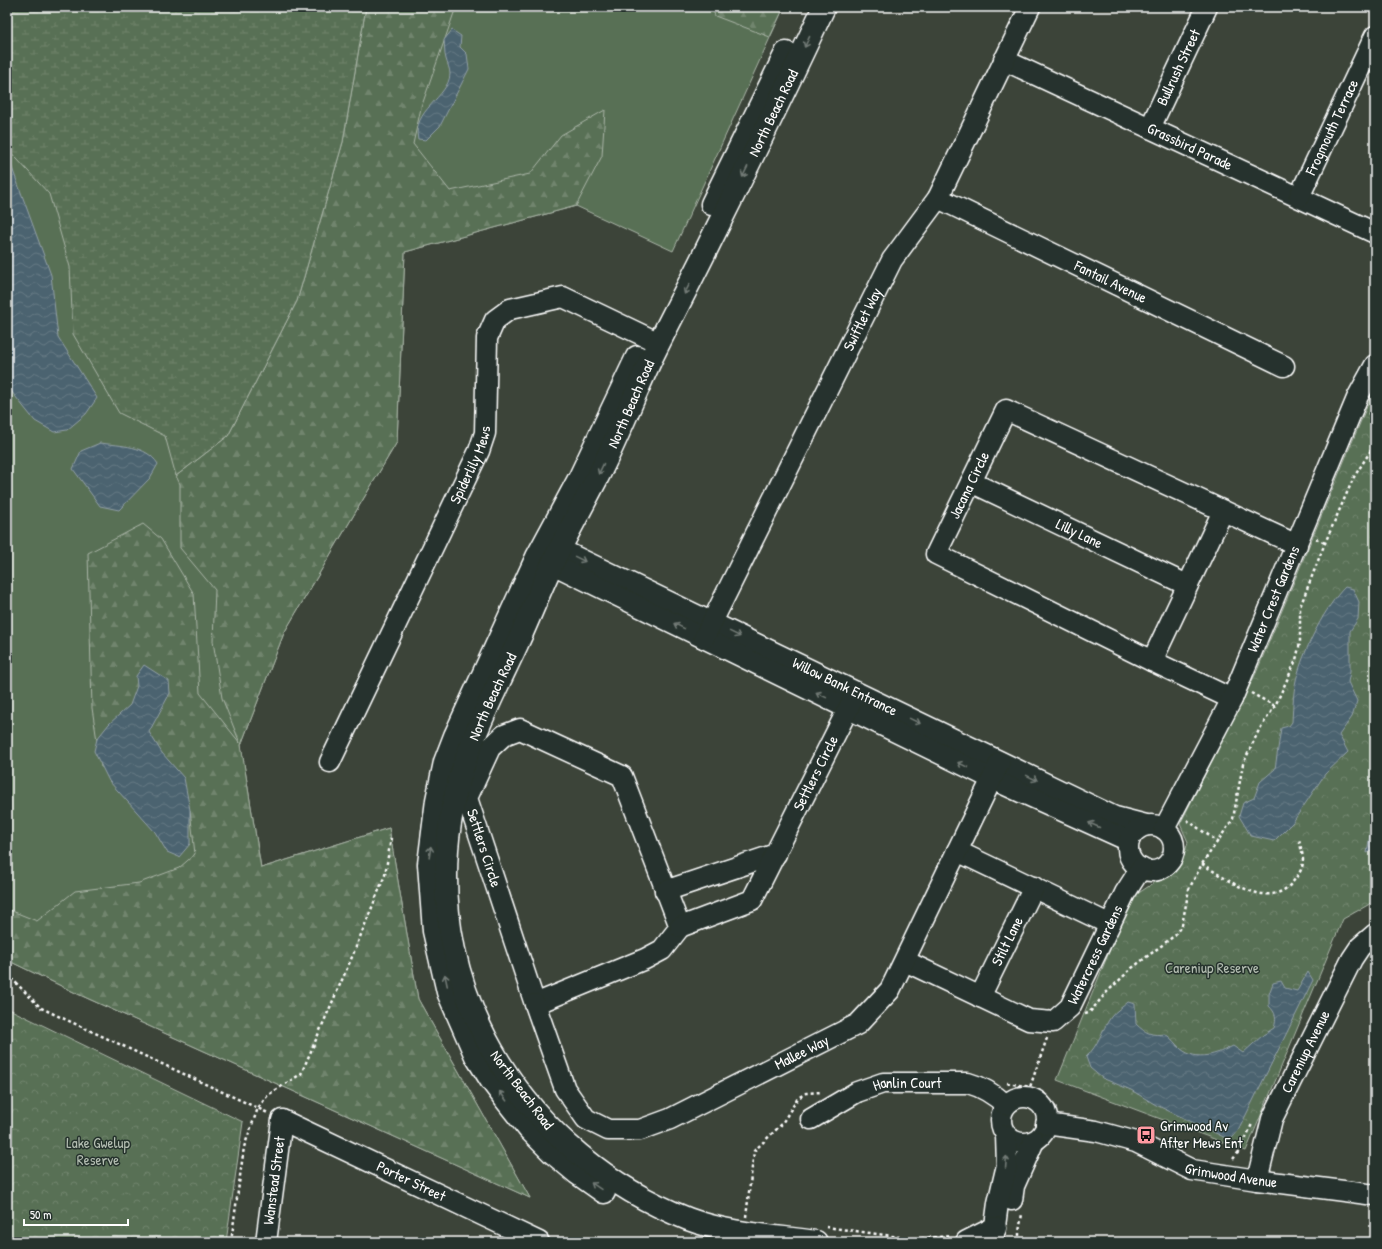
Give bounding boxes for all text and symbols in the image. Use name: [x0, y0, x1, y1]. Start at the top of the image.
street label: Bullrush Street: [1151, 25, 1206, 109]
one-way arrow: [803, 36, 810, 48]
street label: North Beach Road: [743, 66, 803, 160]
street label: Frogmouth Terrace: [1299, 76, 1363, 179]
street label: Grassbird Parade: [1144, 117, 1236, 175]
one-way arrow: [741, 166, 748, 178]
street label: Fantail Avenue: [1070, 254, 1151, 308]
one-way arrow: [683, 282, 690, 294]
street label: Swiftlet Way: [838, 284, 887, 354]
street label: North Beach Road: [602, 356, 659, 451]
street label: Spiderlily Mews: [444, 426, 495, 507]
street label: Jacana Circle: [944, 448, 994, 522]
one-way arrow: [597, 463, 605, 475]
street label: Lilly Lane: [1053, 513, 1106, 553]
street label: Water Crest Gardens: [1242, 542, 1305, 655]
one-way arrow: [574, 556, 586, 563]
one-way arrow: [673, 622, 685, 629]
one-way arrow: [729, 631, 741, 638]
street label: North Beach Road: [463, 649, 521, 744]
street label: Willow Bank Entrance: [789, 652, 901, 721]
one-way arrow: [815, 691, 827, 698]
one-way arrow: [909, 718, 921, 725]
street label: Settlers Circle: [788, 732, 843, 814]
one-way arrow: [957, 760, 969, 768]
one-way arrow: [1026, 775, 1038, 782]
street label: Settlers Circle: [462, 806, 507, 890]
one-way arrow: [1088, 821, 1100, 828]
one-way arrow: [426, 846, 434, 859]
street label: Watercress Gardens: [1062, 901, 1128, 1008]
street label: Stilt Lane: [986, 913, 1028, 969]
park label: Careniup Reserve: [1165, 957, 1259, 978]
one-way arrow: [441, 974, 449, 987]
street label: Careniup Avenue: [1276, 1007, 1335, 1096]
street label: Mallee Way: [771, 1029, 832, 1074]
street label: North Beach Road: [486, 1046, 559, 1134]
street label: Hanlin Court: [870, 1072, 942, 1096]
one-way arrow: [499, 1091, 507, 1102]
place label: Grimwood Av After Mews Ent: [1160, 1115, 1244, 1153]
bus stop icon: Grimwood Av After Mews Ent: [1135, 1124, 1157, 1146]
park label: Lake Gwelup Reserve: [66, 1132, 130, 1170]
street label: Wanstead Street: [257, 1134, 290, 1226]
street label: Porter Street: [373, 1155, 450, 1207]
one-way arrow: [1003, 1156, 1010, 1169]
street label: Grimwood Avenue: [1181, 1157, 1278, 1192]
one-way arrow: [590, 1182, 601, 1190]
scale bar: [24, 1201, 128, 1227]
text: 50 m: [30, 1206, 51, 1223]

